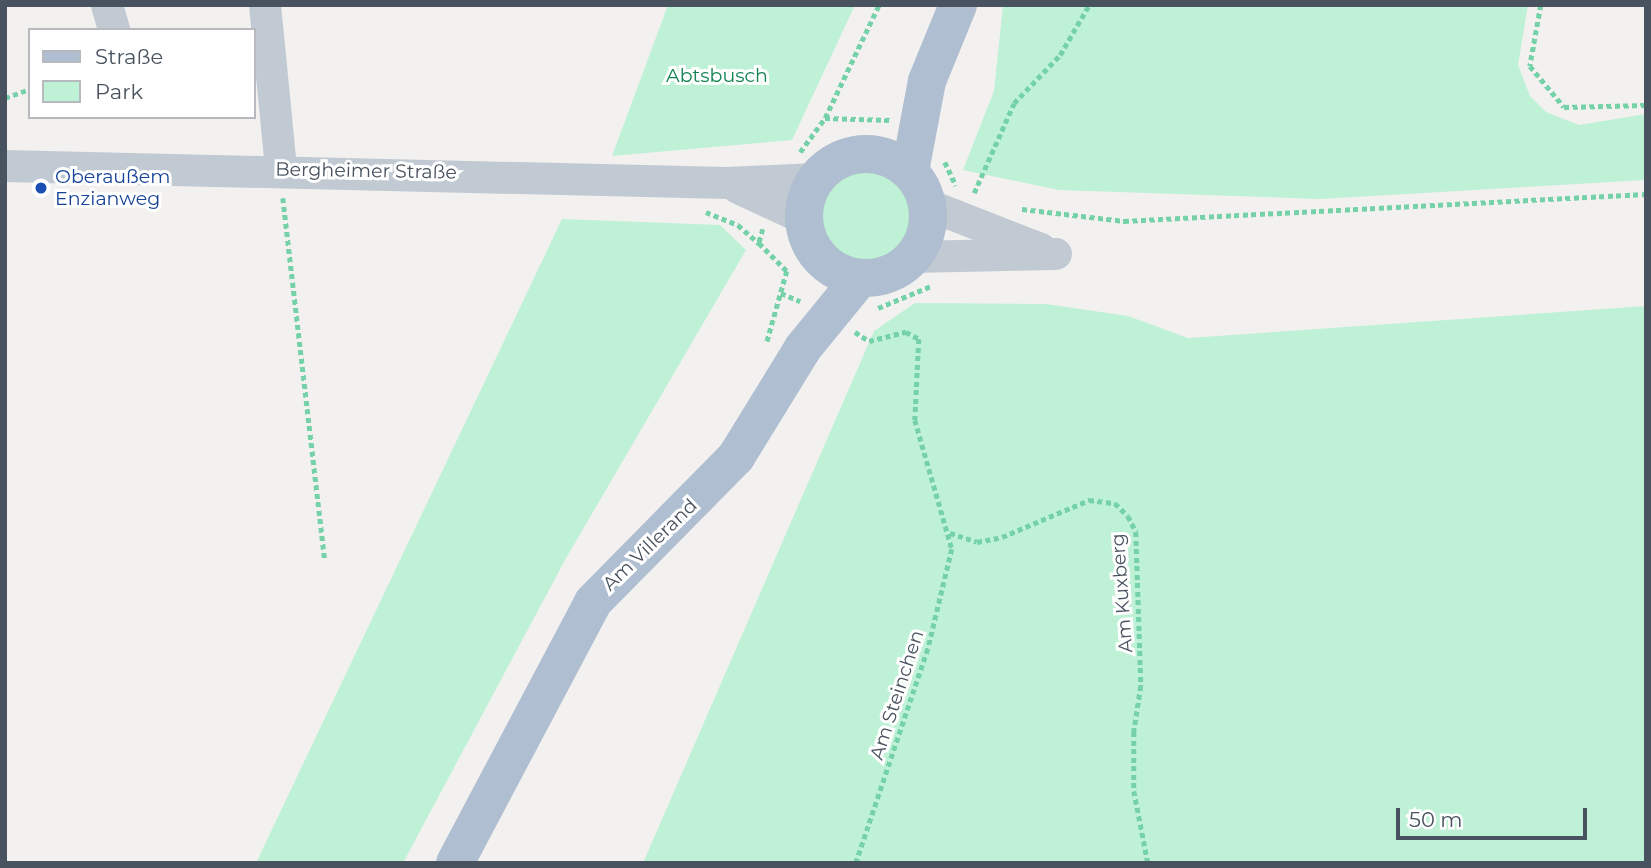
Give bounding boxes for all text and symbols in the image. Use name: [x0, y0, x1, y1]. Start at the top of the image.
legend: [28, 28, 256, 119]
text: Straße: [95, 44, 163, 69]
park label: Abtsbusch: [666, 65, 768, 87]
text: Park: [95, 79, 143, 104]
street label: Bergheimer Straße: [275, 158, 457, 184]
place label: Oberaußem Enzianweg: [55, 166, 170, 210]
marker: Oberaußem Enzianweg: [33, 180, 49, 196]
street label: Am Villerand: [598, 494, 702, 596]
street label: Am Kuxberg: [1106, 533, 1138, 653]
street label: Am Steinchen: [865, 627, 929, 763]
scale bar: [1399, 794, 1590, 838]
text: 50 m: [1409, 807, 1463, 832]

